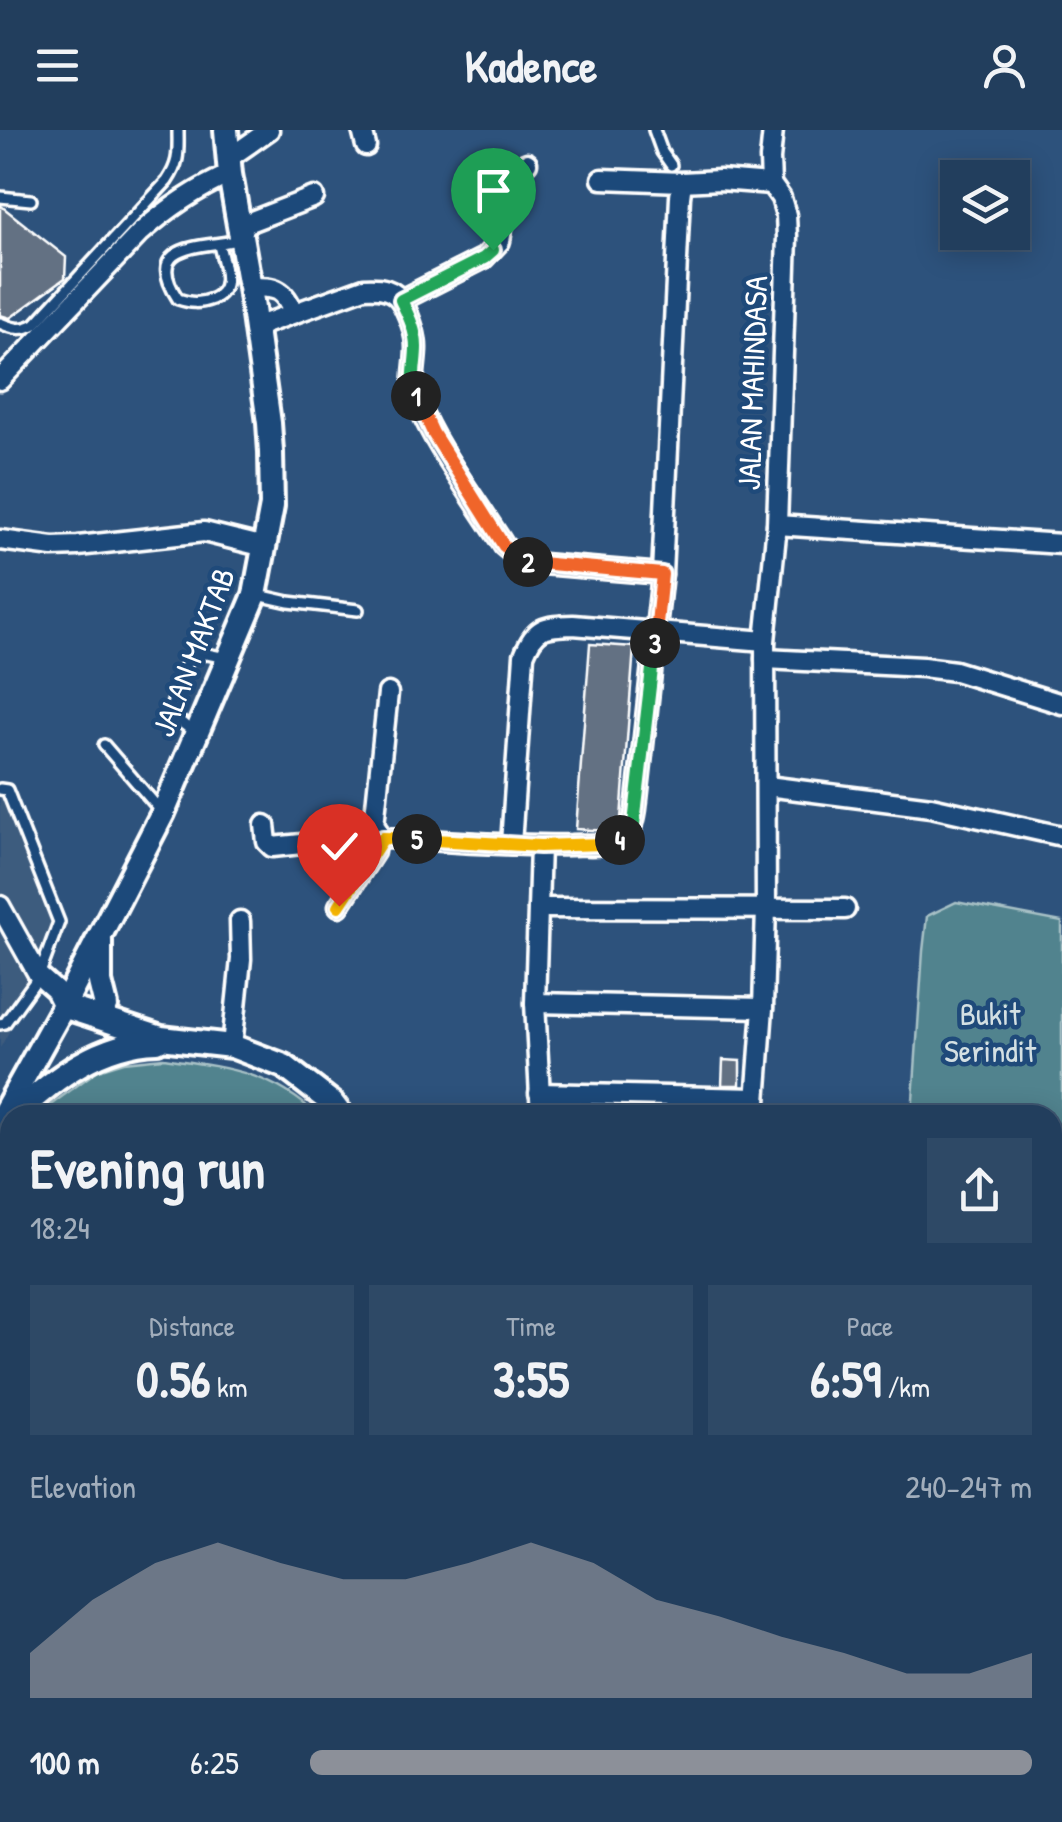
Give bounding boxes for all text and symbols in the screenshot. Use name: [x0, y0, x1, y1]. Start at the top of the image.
text: Kadence: [465, 35, 597, 96]
icon: menu: [30, 38, 85, 93]
icon: person: [977, 38, 1032, 93]
pin: [451, 148, 536, 251]
map controls: [940, 160, 1030, 250]
button: layers: [940, 160, 1030, 250]
icon: arrive: [466, 163, 521, 218]
street label: JALAN MAHINDASA: [727, 275, 777, 491]
pin: 1: [391, 371, 441, 421]
text: 1: [411, 377, 421, 415]
pin: 2: [503, 537, 553, 587]
text: 2: [521, 543, 535, 581]
street label: JALAN MAKTAB: [141, 561, 245, 743]
pin: 3: [630, 618, 680, 668]
text: 3: [649, 624, 661, 662]
pin: [297, 804, 382, 907]
pin: 5: [392, 814, 442, 864]
pin: 4: [595, 815, 645, 865]
icon: check: [312, 819, 367, 874]
text: 5: [411, 820, 423, 858]
text: 4: [615, 821, 625, 859]
park label: Bukit Serindit: [944, 992, 1037, 1072]
text: Evening run: [30, 1131, 265, 1205]
button: share: [927, 1138, 1032, 1243]
text: 18:24: [30, 1206, 90, 1249]
text: Distance: [149, 1307, 235, 1345]
text: Time: [506, 1307, 556, 1345]
text: Pace: [847, 1307, 893, 1345]
text: 0.56: [136, 1345, 211, 1413]
text: 3:55: [493, 1345, 569, 1413]
text: 6:59: [810, 1345, 881, 1413]
text: km: [211, 1368, 248, 1406]
text: /km: [881, 1368, 930, 1406]
text: Elevation: [30, 1465, 136, 1508]
text: 240–247 m: [905, 1465, 1032, 1508]
text: 100 m: [30, 1741, 99, 1784]
text: 6:25: [190, 1741, 239, 1784]

